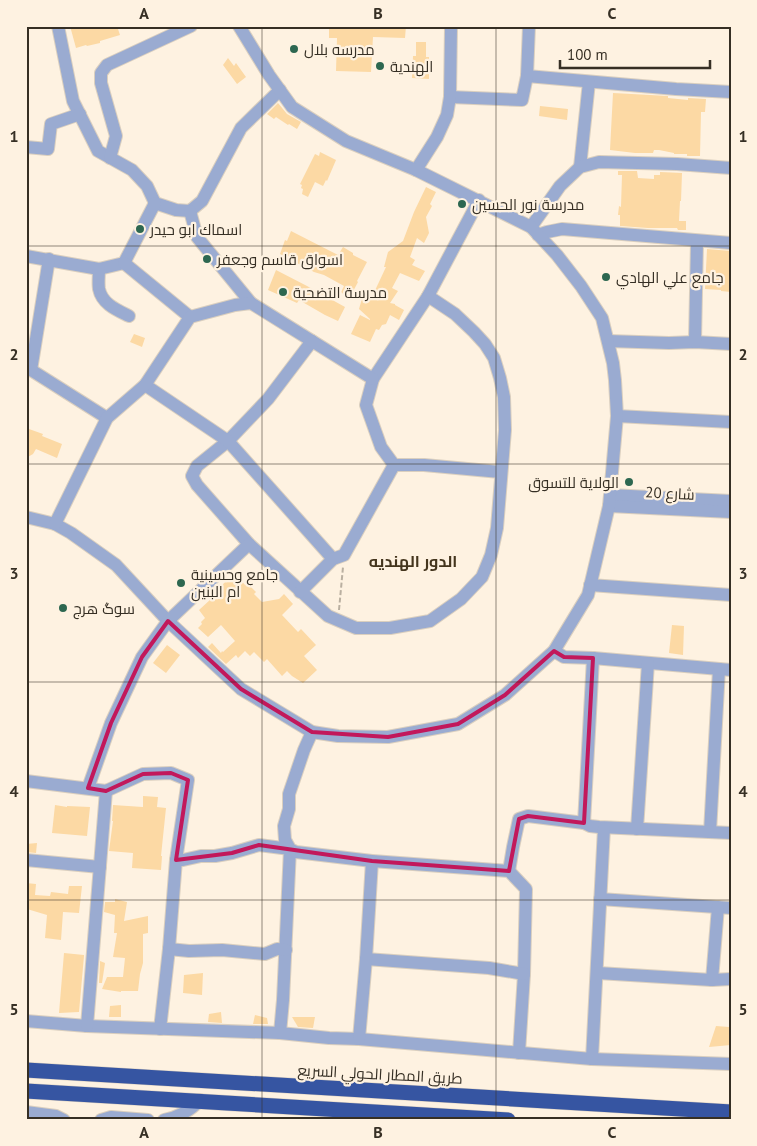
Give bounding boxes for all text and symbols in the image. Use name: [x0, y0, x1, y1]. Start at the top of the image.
text: A: [139, 3, 149, 23]
text: B: [373, 3, 383, 23]
text: C: [608, 3, 617, 23]
scale bar: [560, 38, 710, 70]
place label: مدرسه بلال: [304, 40, 375, 59]
marker: مدرسه بلال: [288, 43, 300, 55]
text: 100 m: [567, 45, 608, 64]
place label: الهندية: [390, 57, 433, 77]
marker: الهندية: [374, 60, 386, 72]
text: 1: [9, 126, 19, 146]
text: 1: [738, 126, 748, 146]
place label: مدرسة نور الحسين: [472, 195, 584, 215]
marker: مدرسة نور الحسين: [456, 198, 468, 210]
place label: اسماك ابو حيدر: [149, 220, 242, 239]
marker: اسماك ابو حيدر: [134, 223, 146, 235]
place label: اسواق قاسم وجعفر: [216, 250, 343, 270]
marker: اسواق قاسم وجعفر: [201, 253, 213, 265]
place label: جامع علي الهادي: [616, 268, 724, 290]
marker: جامع علي الهادي: [600, 271, 612, 283]
place label: مدرسة التضحية: [293, 283, 387, 302]
marker: مدرسة التضحية: [277, 286, 289, 298]
text: 2: [9, 344, 19, 364]
text: 2: [738, 344, 748, 364]
place label: الولاية للتسوق: [528, 473, 619, 493]
marker: الولاية للتسوق: [623, 476, 635, 488]
street label: شارع 20: [645, 482, 695, 506]
district label: الدور الهنديه: [369, 551, 457, 571]
text: 3: [9, 563, 19, 583]
text: 3: [738, 563, 748, 583]
place label: جامع وحسينية ام البنين: [191, 565, 278, 602]
marker: جامع وحسينية ام البنين: [175, 577, 187, 589]
place label: سوگ هرج: [73, 599, 135, 620]
marker: سوگ هرج: [57, 602, 69, 614]
text: 4: [9, 781, 19, 801]
text: 4: [738, 781, 748, 801]
text: 5: [9, 999, 19, 1019]
text: 5: [738, 999, 748, 1019]
street label: طريق المطار الحولي السريع: [297, 1060, 463, 1091]
text: A: [139, 1122, 149, 1142]
text: B: [373, 1122, 383, 1142]
text: C: [608, 1122, 617, 1142]

